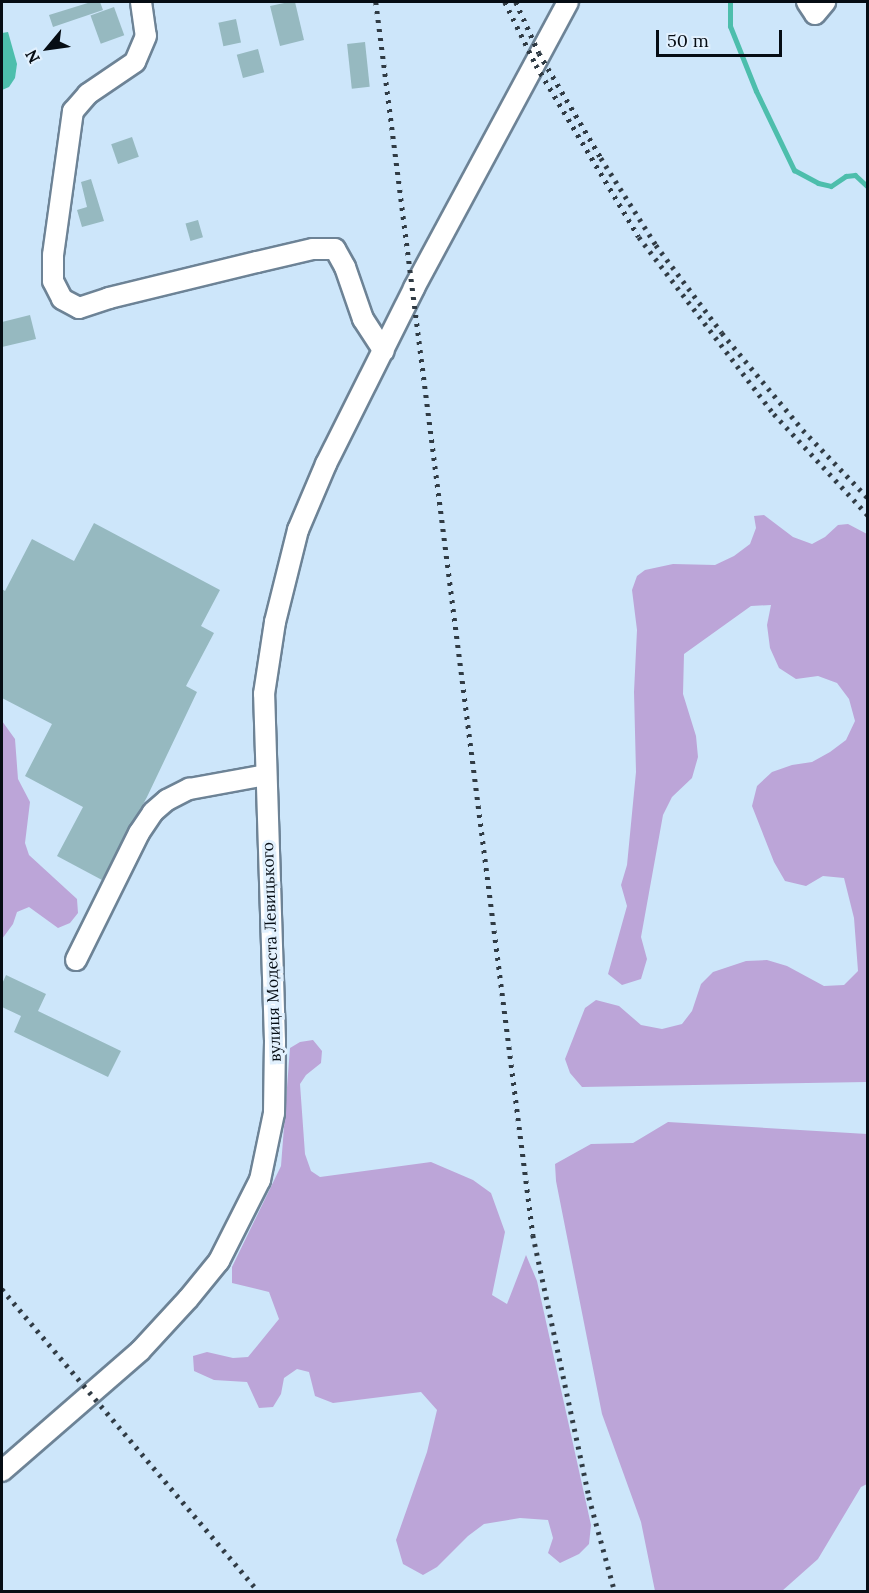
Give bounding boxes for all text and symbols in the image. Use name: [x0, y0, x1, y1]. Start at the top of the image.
north arrow: [18, 18, 78, 78]
scale bar: [659, 18, 785, 56]
text: 50 m: [667, 29, 709, 52]
text: N: [21, 46, 44, 67]
street label: вулиця Модеста Левицького: [258, 842, 284, 1062]

